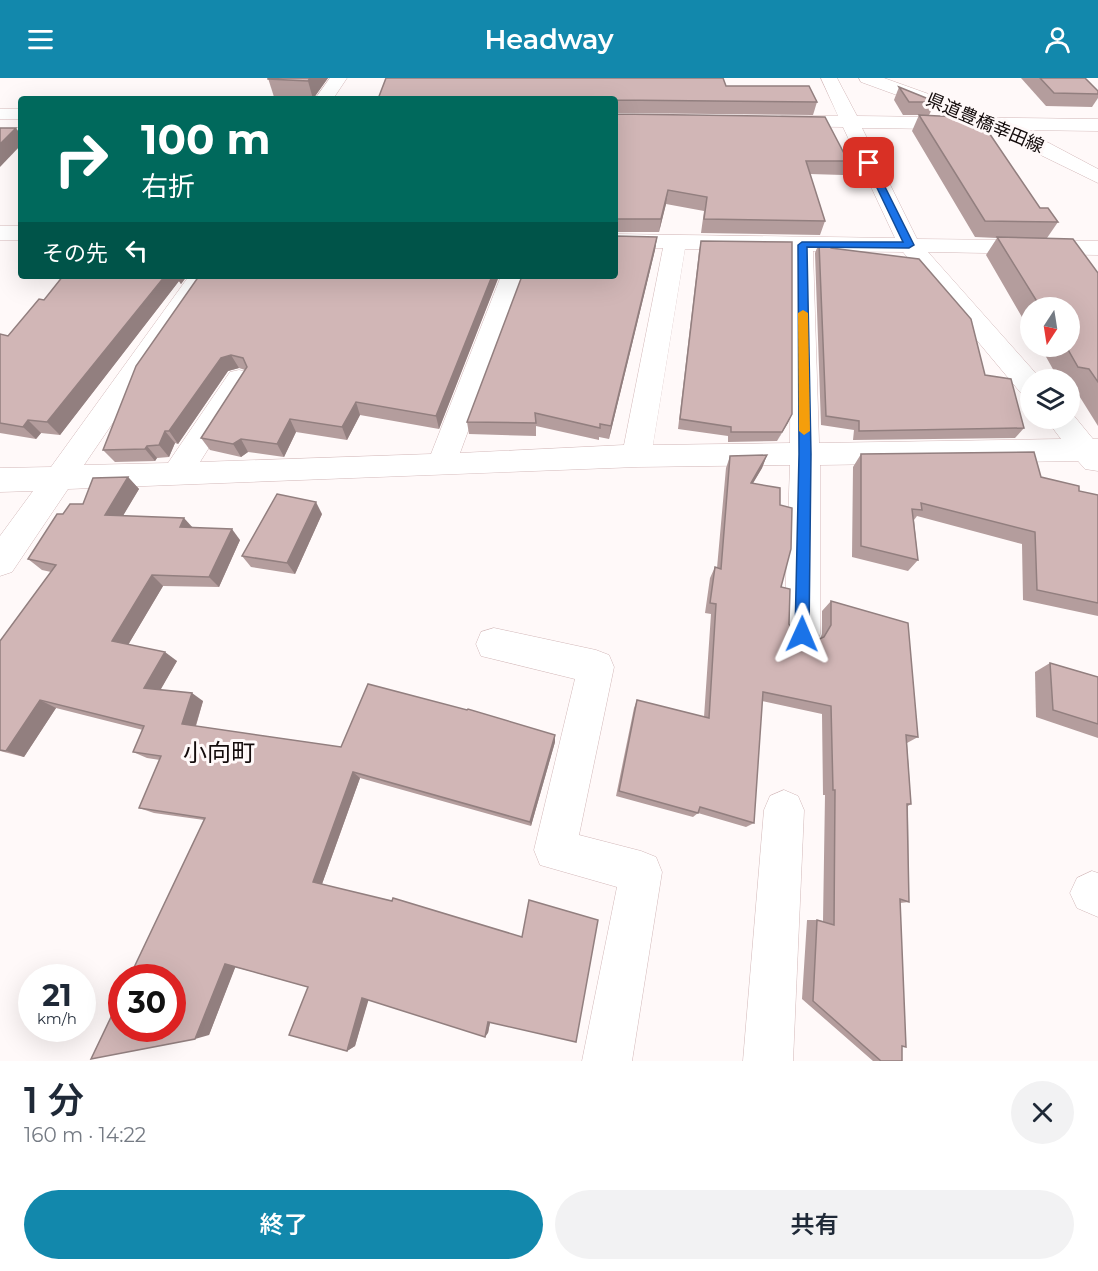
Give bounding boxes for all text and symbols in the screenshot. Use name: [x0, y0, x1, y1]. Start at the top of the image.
icon: menu: [24, 23, 57, 56]
text: Headway: [484, 23, 614, 56]
icon: person: [1041, 23, 1074, 56]
street label: 県道豊橋幸田線: [923, 88, 1047, 158]
text: 100 m: [141, 113, 270, 165]
icon: right: [42, 120, 120, 198]
pin: [843, 137, 894, 188]
icon: arrive: [852, 146, 885, 179]
text: 右折: [141, 170, 195, 203]
icon: left: [120, 234, 153, 267]
text: その先: [42, 240, 108, 267]
north arrow: [1020, 297, 1080, 357]
map controls: [1020, 297, 1080, 429]
button: layers: [1020, 369, 1080, 429]
position arrow: [770, 602, 834, 666]
district label: 小向町: [183, 738, 255, 767]
speed limit sign: 30: [108, 964, 186, 1042]
text: 21: [42, 977, 72, 1014]
text: km/h: [37, 1009, 77, 1028]
text: 1 分: [24, 1078, 84, 1122]
button: close: [1011, 1081, 1074, 1144]
text: 160 m · 14:22: [24, 1123, 146, 1147]
button: 終了: [24, 1190, 543, 1259]
button: 共有: [555, 1190, 1074, 1259]

